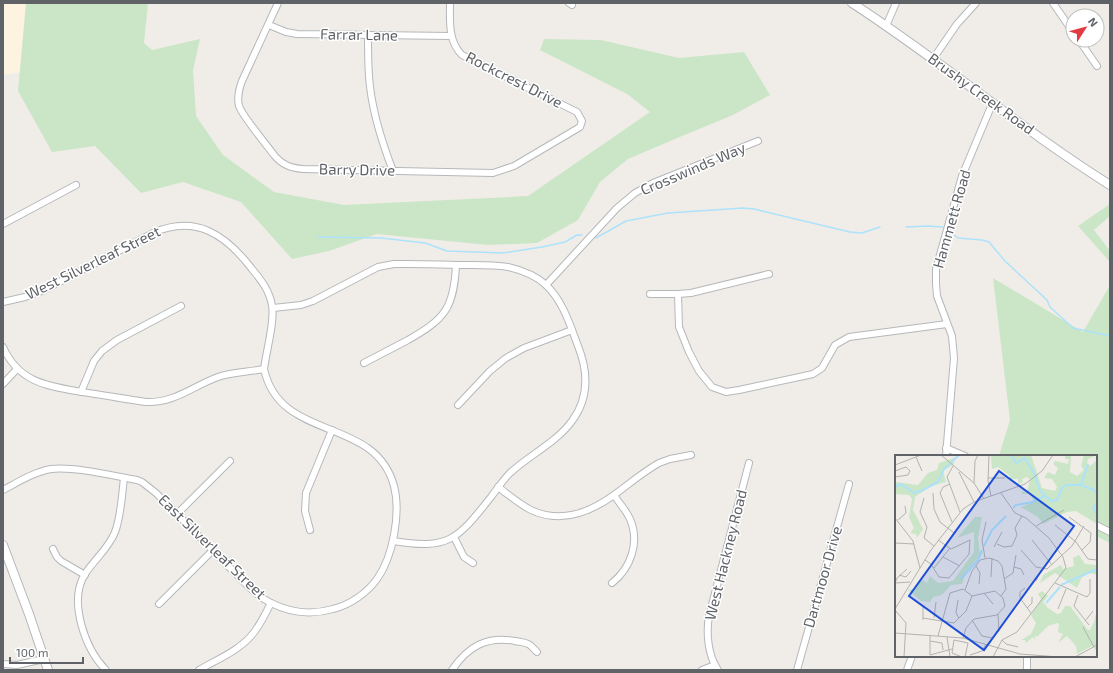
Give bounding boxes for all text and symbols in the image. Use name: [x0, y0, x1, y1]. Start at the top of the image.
north arrow: [1065, 8, 1105, 48]
text: N: [1086, 15, 1101, 29]
street label: Farrar Lane: [320, 24, 398, 44]
street label: Rockcrest Drive: [463, 47, 566, 111]
street label: Brushy Creek Road: [925, 49, 1038, 138]
street label: Crosswinds Way: [637, 138, 748, 198]
street label: Barry Drive: [319, 159, 395, 179]
street label: Hammett Road: [928, 167, 974, 270]
street label: West Silverleaf Street: [22, 221, 163, 303]
inset map: [895, 455, 1097, 657]
street label: West Hackney Road: [700, 488, 750, 622]
street label: East Silverleaf Street: [155, 490, 270, 603]
street label: Dartmoor Drive: [799, 524, 845, 630]
scale bar: [10, 639, 83, 665]
text: 100 m: [16, 645, 48, 659]

